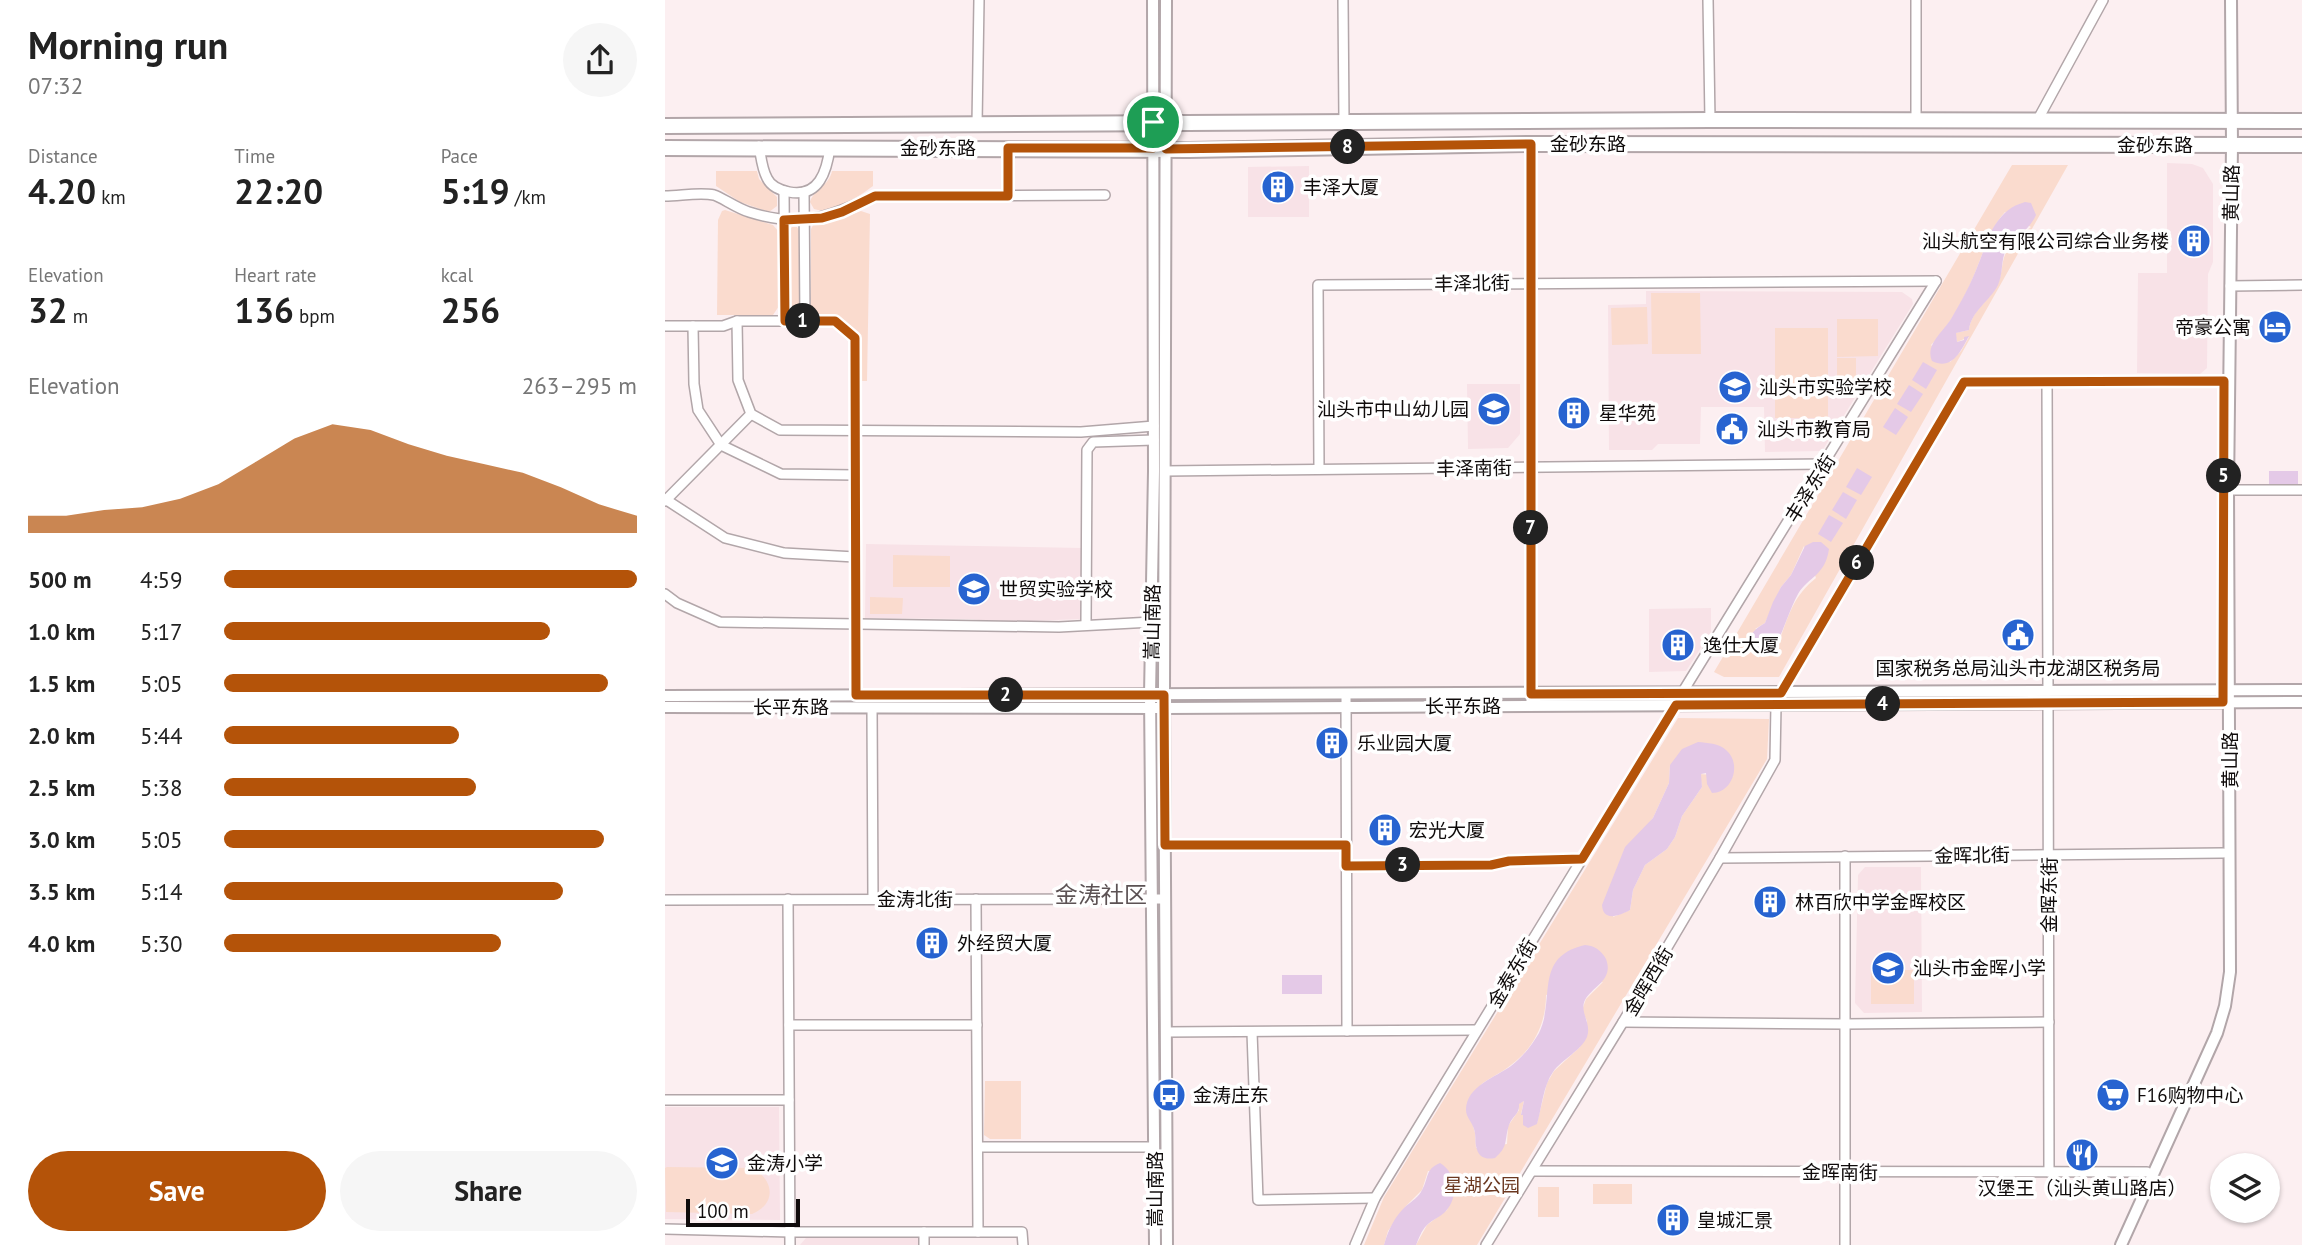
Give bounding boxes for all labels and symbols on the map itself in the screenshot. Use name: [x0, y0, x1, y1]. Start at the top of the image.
pin: [1123, 92, 1183, 152]
pin: 8: [1331, 130, 1365, 164]
street label: 金砂东路: [1550, 132, 1626, 156]
street label: 金砂东路: [2117, 133, 2193, 157]
street label: 金砂东路: [900, 136, 976, 160]
street label: 黄山路: [2219, 164, 2243, 222]
building icon: 丰泽大厦: [1259, 168, 1297, 206]
place label: 丰泽大厦: [1303, 175, 1379, 199]
building icon: 汕头航空有限公司综合业务楼: [2175, 222, 2213, 260]
place label: 汕头航空有限公司综合业务楼: [1922, 229, 2169, 253]
street label: 丰泽北街: [1434, 270, 1510, 296]
pin: 1: [785, 304, 821, 338]
hotel icon: 帝豪公寓: [2256, 308, 2294, 346]
place label: 帝豪公寓: [2175, 315, 2251, 339]
school or university icon: 汕头市实验学校: [1716, 368, 1754, 406]
place label: 汕头市实验学校: [1759, 375, 1892, 399]
school or university icon: 汕头市中山幼儿园: [1475, 390, 1513, 428]
building icon: 星华苑: [1555, 394, 1593, 432]
place label: 汕头市中山幼儿园: [1317, 397, 1469, 421]
place label: 星华苑: [1599, 401, 1656, 425]
public building icon: 汕头市教育局: [1713, 410, 1751, 448]
place label: 汕头市教育局: [1757, 417, 1871, 441]
street label: 丰泽东街: [1780, 449, 1840, 527]
street label: 丰泽南街: [1436, 455, 1512, 481]
pin: 5: [2207, 458, 2241, 494]
pin: 7: [1513, 510, 1549, 546]
pin: 6: [1839, 546, 1875, 580]
school or university icon: 世贸实验学校: [955, 570, 993, 608]
place label: 世贸实验学校: [999, 577, 1113, 601]
street label: 嵩山南路: [1139, 584, 1165, 660]
public building icon: 国家税务总局汕头市龙湖区税务局: [1999, 616, 2037, 654]
building icon: 逸仕大厦: [1659, 626, 1697, 664]
place label: 逸仕大厦: [1703, 633, 1779, 657]
place label: 国家税务总局汕头市龙湖区税务局: [1875, 656, 2161, 680]
pin: 2: [989, 678, 1023, 712]
pin: 4: [1865, 686, 1901, 722]
street label: 长平东路: [1425, 694, 1501, 718]
street label: 长平东路: [753, 695, 829, 719]
building icon: 乐业园大厦: [1313, 724, 1351, 762]
place label: 乐业园大厦: [1357, 731, 1452, 755]
street label: 黄山路: [2218, 731, 2242, 789]
building icon: 宏光大厦: [1366, 811, 1404, 849]
place label: 宏光大厦: [1409, 818, 1485, 842]
street label: 金晖北街: [1934, 842, 2010, 868]
pin: 3: [1385, 848, 1421, 882]
street label: 金晖东街: [2037, 857, 2061, 933]
district label: 金涛社区: [1055, 880, 1147, 909]
building icon: 林百欣中学金晖校区: [1751, 883, 1789, 921]
street label: 金涛北街: [877, 887, 953, 911]
place label: 林百欣中学金晖校区: [1795, 890, 1966, 914]
building icon: 外经贸大厦: [913, 924, 951, 962]
place label: 外经贸大厦: [957, 931, 1052, 955]
street label: 金泰东街: [1482, 934, 1542, 1012]
street label: 金晖西街: [1618, 942, 1678, 1020]
school or university icon: 汕头市金晖小学: [1869, 949, 1907, 987]
place label: 汕头市金晖小学: [1913, 956, 2046, 980]
bus stop icon: 金涛庄东: [1150, 1076, 1188, 1114]
supermarket icon: F16购物中心: [2094, 1076, 2132, 1114]
place label: 金涛庄东: [1193, 1083, 1269, 1107]
place label: F16购物中心: [2137, 1083, 2244, 1107]
restaurant icon: 汉堡王（汕头黄山路店）: [2063, 1136, 2101, 1174]
school or university icon: 金涛小学: [703, 1144, 741, 1182]
place label: 金涛小学: [747, 1151, 823, 1175]
street label: 嵩山南路: [1143, 1151, 1167, 1227]
street label: 金晖南街: [1802, 1160, 1878, 1184]
park label: 星湖公园: [1444, 1173, 1520, 1197]
place label: 汉堡王（汕头黄山路店）: [1977, 1176, 2187, 1200]
scale bar: [686, 1196, 800, 1228]
building icon: 皇城汇景: [1654, 1201, 1692, 1239]
place label: 皇城汇景: [1697, 1208, 1773, 1232]

